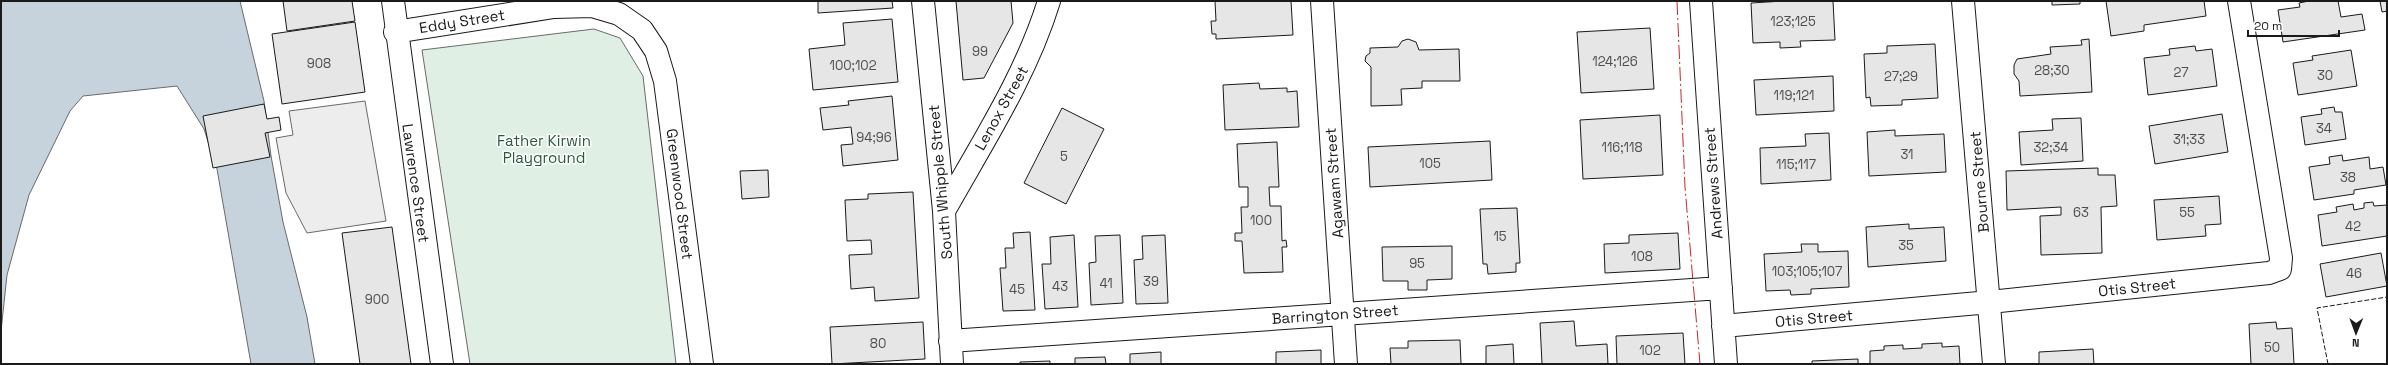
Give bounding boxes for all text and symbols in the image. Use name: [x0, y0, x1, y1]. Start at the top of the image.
street label: Eddy Street: [418, 5, 506, 37]
scale bar: [2248, 12, 2339, 38]
house number: 123;125: [1770, 13, 1816, 30]
text: 20 m: [2254, 18, 2282, 34]
house number: 99: [972, 43, 988, 60]
house number: 124;126: [1592, 53, 1638, 70]
house number: 908: [307, 55, 331, 72]
house number: 100;102: [830, 57, 877, 74]
street label: Lenox Street: [970, 62, 1032, 154]
house number: 28;30: [2034, 62, 2070, 79]
house number: 27: [2173, 64, 2189, 81]
house number: 30: [2317, 67, 2333, 84]
house number: 27;29: [1884, 68, 1918, 85]
house number: 119;121: [1774, 87, 1814, 104]
street label: South Whipple Street: [924, 104, 956, 260]
house number: 34: [2316, 120, 2332, 137]
street label: Lawrence Street: [398, 122, 434, 244]
street label: Andrews Street: [1700, 126, 1726, 240]
street label: Greenwood Street: [663, 127, 697, 261]
street label: Agawam Street: [1321, 127, 1347, 239]
house number: 94;96: [856, 129, 892, 146]
street label: Bourne Street: [1965, 130, 1993, 234]
park label: Father Kirwin Playground: [497, 131, 591, 167]
house number: 31;33: [2173, 131, 2205, 148]
house number: 116;118: [1601, 139, 1643, 156]
house number: 32;34: [2034, 139, 2068, 156]
house number: 31: [1900, 146, 1914, 163]
house number: 5: [1060, 148, 1068, 165]
house number: 105: [1419, 155, 1441, 172]
house number: 115;117: [1776, 156, 1816, 173]
house number: 38: [2340, 169, 2356, 186]
house number: 63: [2073, 204, 2089, 221]
house number: 55: [2179, 204, 2195, 221]
house number: 100: [1250, 212, 1272, 229]
house number: 42: [2345, 218, 2361, 235]
house number: 15: [1493, 228, 1507, 245]
house number: 35: [1898, 237, 1914, 254]
house number: 108: [1631, 248, 1653, 265]
house number: 95: [1409, 255, 1425, 272]
house number: 103;105;107: [1772, 263, 1842, 280]
house number: 46: [2346, 265, 2362, 282]
house number: 39: [1143, 273, 1159, 290]
street label: Otis Street: [2097, 273, 2177, 301]
house number: 41: [1099, 275, 1113, 292]
house number: 43: [1052, 278, 1068, 295]
house number: 45: [1009, 281, 1025, 298]
house number: 900: [365, 291, 389, 308]
street label: Barrington Street: [1271, 300, 1399, 328]
street label: Otis Street: [1774, 305, 1854, 331]
north arrow: [2336, 313, 2376, 353]
house number: 80: [870, 335, 886, 352]
text: N: [2352, 336, 2360, 350]
house number: 50: [2264, 339, 2280, 356]
house number: 102: [1639, 342, 1661, 359]

